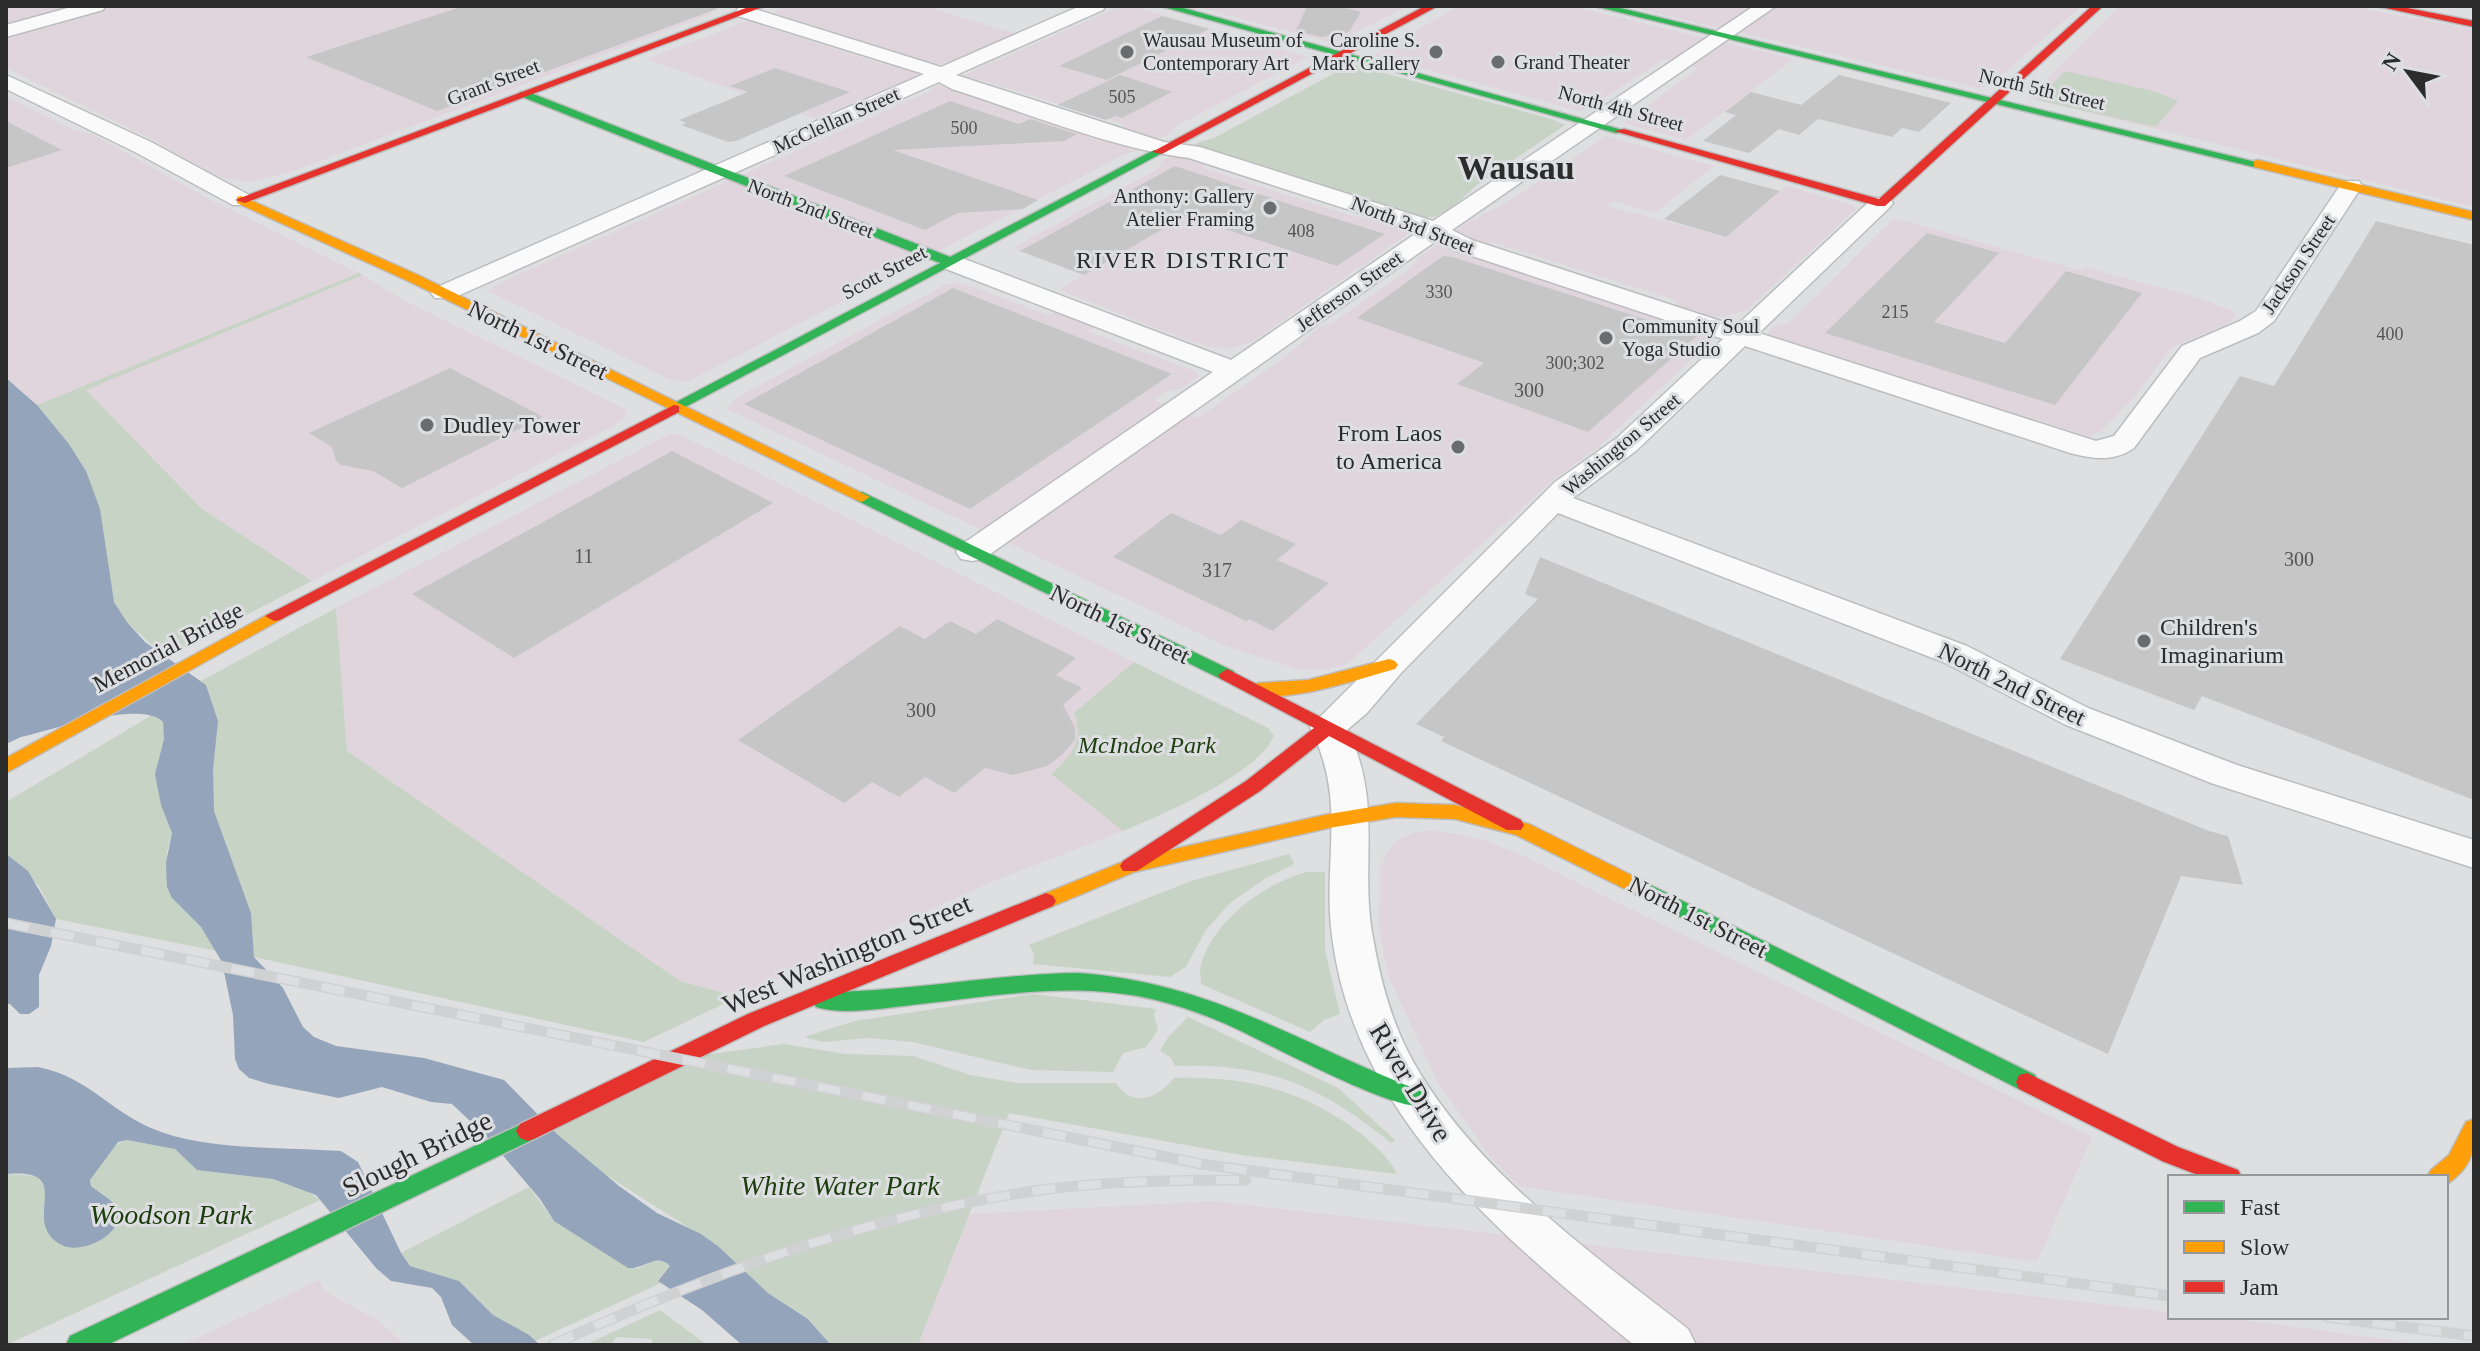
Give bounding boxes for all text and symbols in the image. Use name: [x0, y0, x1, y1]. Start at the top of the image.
place label: Wausau Museum of Contemporary Art: [1143, 29, 1303, 75]
place label: Caroline S. Mark Gallery: [1312, 29, 1420, 75]
north arrow: [2368, 32, 2448, 112]
marker: Wausau Museum of Contemporary Art: [1118, 43, 1136, 61]
marker: Caroline S. Mark Gallery: [1427, 43, 1445, 61]
text: N: [2377, 48, 2406, 75]
place label: Grand Theater: [1514, 51, 1630, 73]
marker: Grand Theater: [1489, 53, 1507, 71]
street label: Grant Street: [444, 54, 543, 110]
street label: North 5th Street: [1977, 64, 2108, 114]
street label: North 4th Street: [1556, 81, 1687, 135]
street label: McClellan Street: [769, 82, 903, 158]
house number: 505: [1109, 87, 1136, 107]
house number: 500: [951, 118, 978, 138]
district label: Wausau: [1457, 149, 1575, 186]
street label: North 2nd Street: [745, 174, 878, 242]
place label: Anthony: Gallery Atelier Framing: [1113, 185, 1254, 231]
street label: North 3rd Street: [1348, 191, 1478, 259]
marker: Anthony: Gallery Atelier Framing: [1261, 199, 1279, 217]
street label: Jackson Street: [2257, 210, 2340, 318]
house number: 408: [1288, 221, 1315, 241]
street label: Scott Street: [838, 240, 931, 303]
street label: Jefferson Street: [1292, 246, 1407, 336]
district label: RIVER DISTRICT: [1076, 247, 1290, 273]
house number: 330: [1426, 282, 1453, 302]
street label: North 1st Street: [464, 295, 612, 385]
house number: 215: [1882, 302, 1909, 322]
place label: Community Soul Yoga Studio: [1622, 315, 1760, 361]
house number: 400: [2377, 324, 2404, 344]
marker: Community Soul Yoga Studio: [1597, 329, 1615, 347]
house number: 300;302: [1545, 353, 1605, 373]
house number: 300: [1514, 379, 1544, 401]
street label: Washington Street: [1558, 388, 1685, 500]
place label: Dudley Tower: [443, 412, 580, 438]
marker: Dudley Tower: [418, 416, 436, 434]
place label: From Laos to America: [1336, 420, 1442, 474]
marker: From Laos to America: [1449, 438, 1467, 456]
house number: 11: [574, 545, 594, 567]
house number: 300: [2284, 548, 2314, 570]
house number: 317: [1202, 559, 1232, 581]
street label: North 1st Street: [1046, 579, 1194, 669]
street label: Memorial Bridge: [89, 597, 247, 697]
place label: Children's Imaginarium: [2160, 614, 2284, 668]
marker: Children's Imaginarium: [2135, 632, 2153, 650]
street label: North 2nd Street: [1934, 637, 2090, 731]
house number: 300: [906, 699, 936, 721]
park label: McIndoe Park: [1077, 732, 1216, 758]
street label: North 1st Street: [1624, 871, 1772, 963]
street label: West Washington Street: [718, 887, 976, 1020]
street label: River Drive: [1363, 1017, 1459, 1147]
street label: Slough Bridge: [337, 1104, 497, 1204]
park label: White Water Park: [740, 1170, 940, 1201]
legend: [2168, 1175, 2448, 1319]
text: Fast: [2240, 1194, 2280, 1220]
park label: Woodson Park: [89, 1199, 253, 1230]
text: Slow: [2240, 1234, 2290, 1260]
text: Jam: [2240, 1274, 2279, 1300]

